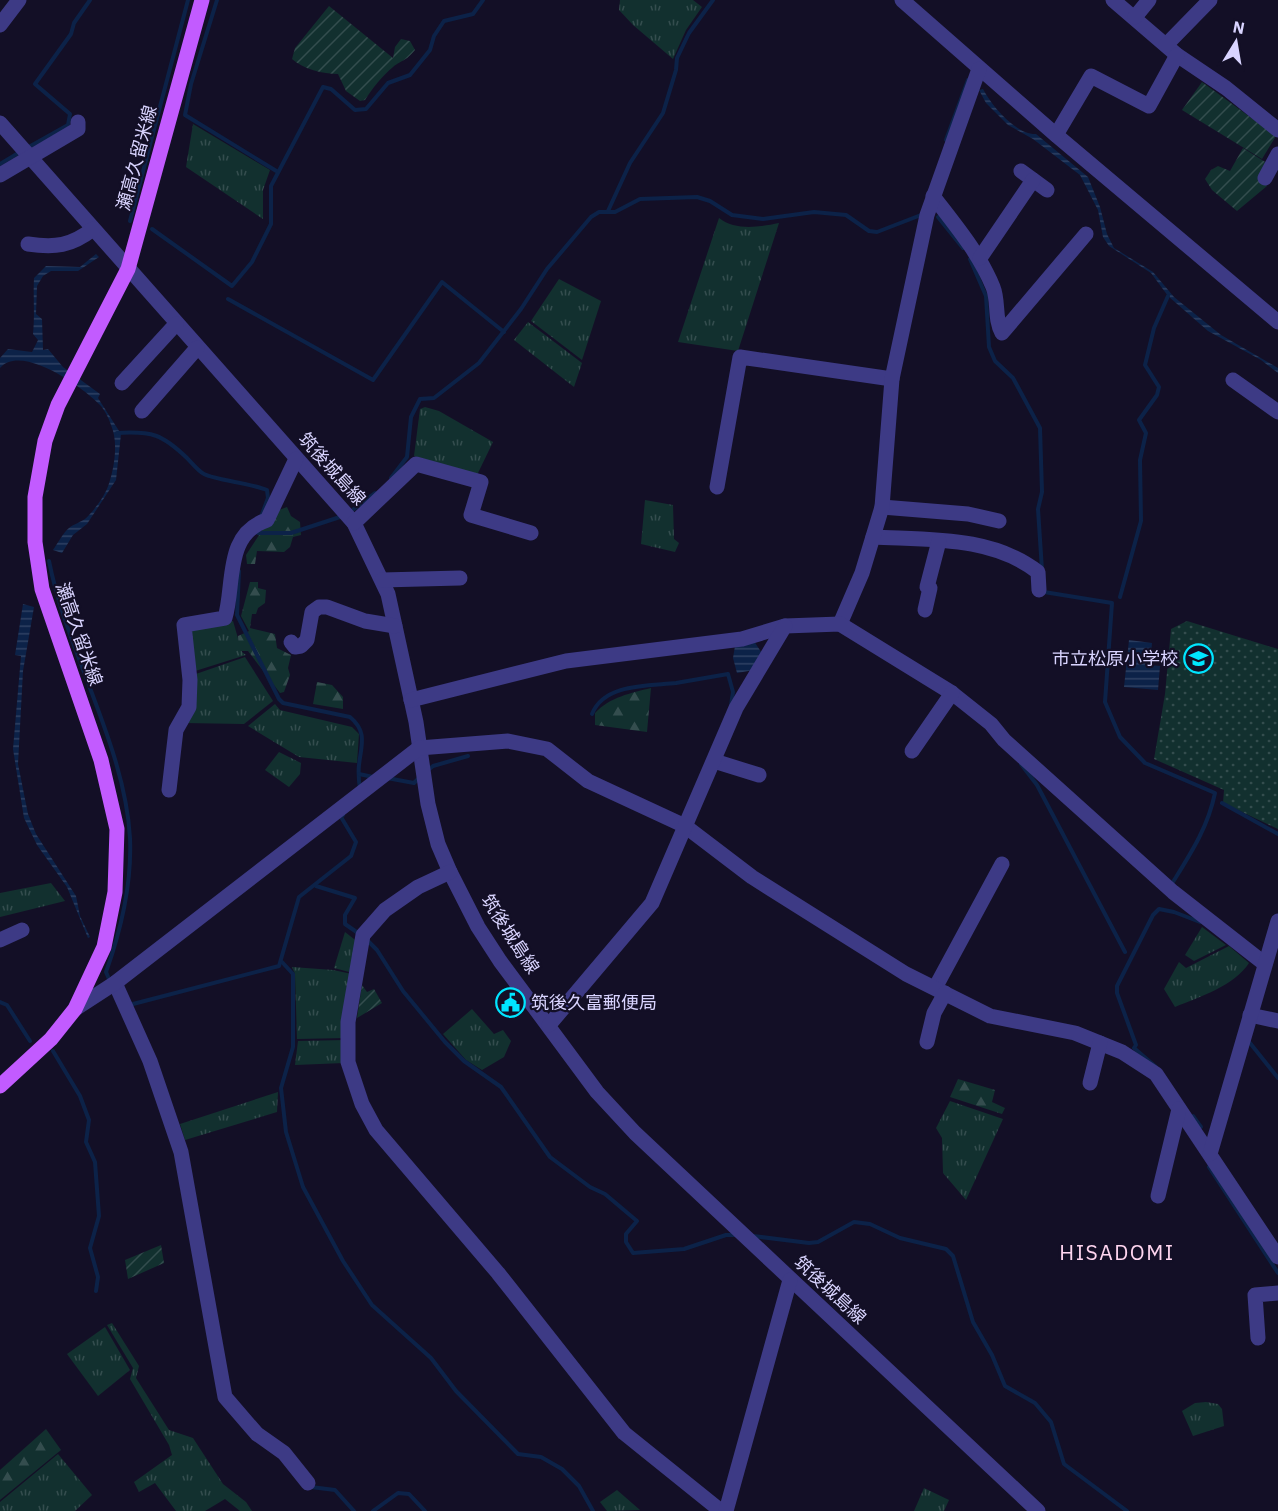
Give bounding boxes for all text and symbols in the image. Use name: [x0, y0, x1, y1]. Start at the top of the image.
north arrow: [1206, 12, 1266, 72]
text: N: [1231, 16, 1246, 38]
street label: 瀬高久留米線: [111, 103, 162, 213]
street label: 筑後城島線: [294, 428, 371, 510]
street label: 瀬高久留米線: [51, 579, 108, 689]
school or university icon: 市立松原小学校: [1183, 643, 1215, 675]
place label: 市立松原小学校: [1052, 647, 1178, 670]
street label: 筑後城島線: [476, 890, 545, 978]
public building icon: 筑後久富郵便局: [494, 987, 526, 1019]
place label: 筑後久富郵便局: [531, 991, 657, 1014]
district label: HISADOMI: [1059, 1238, 1175, 1266]
street label: 筑後城島線: [790, 1251, 871, 1329]

